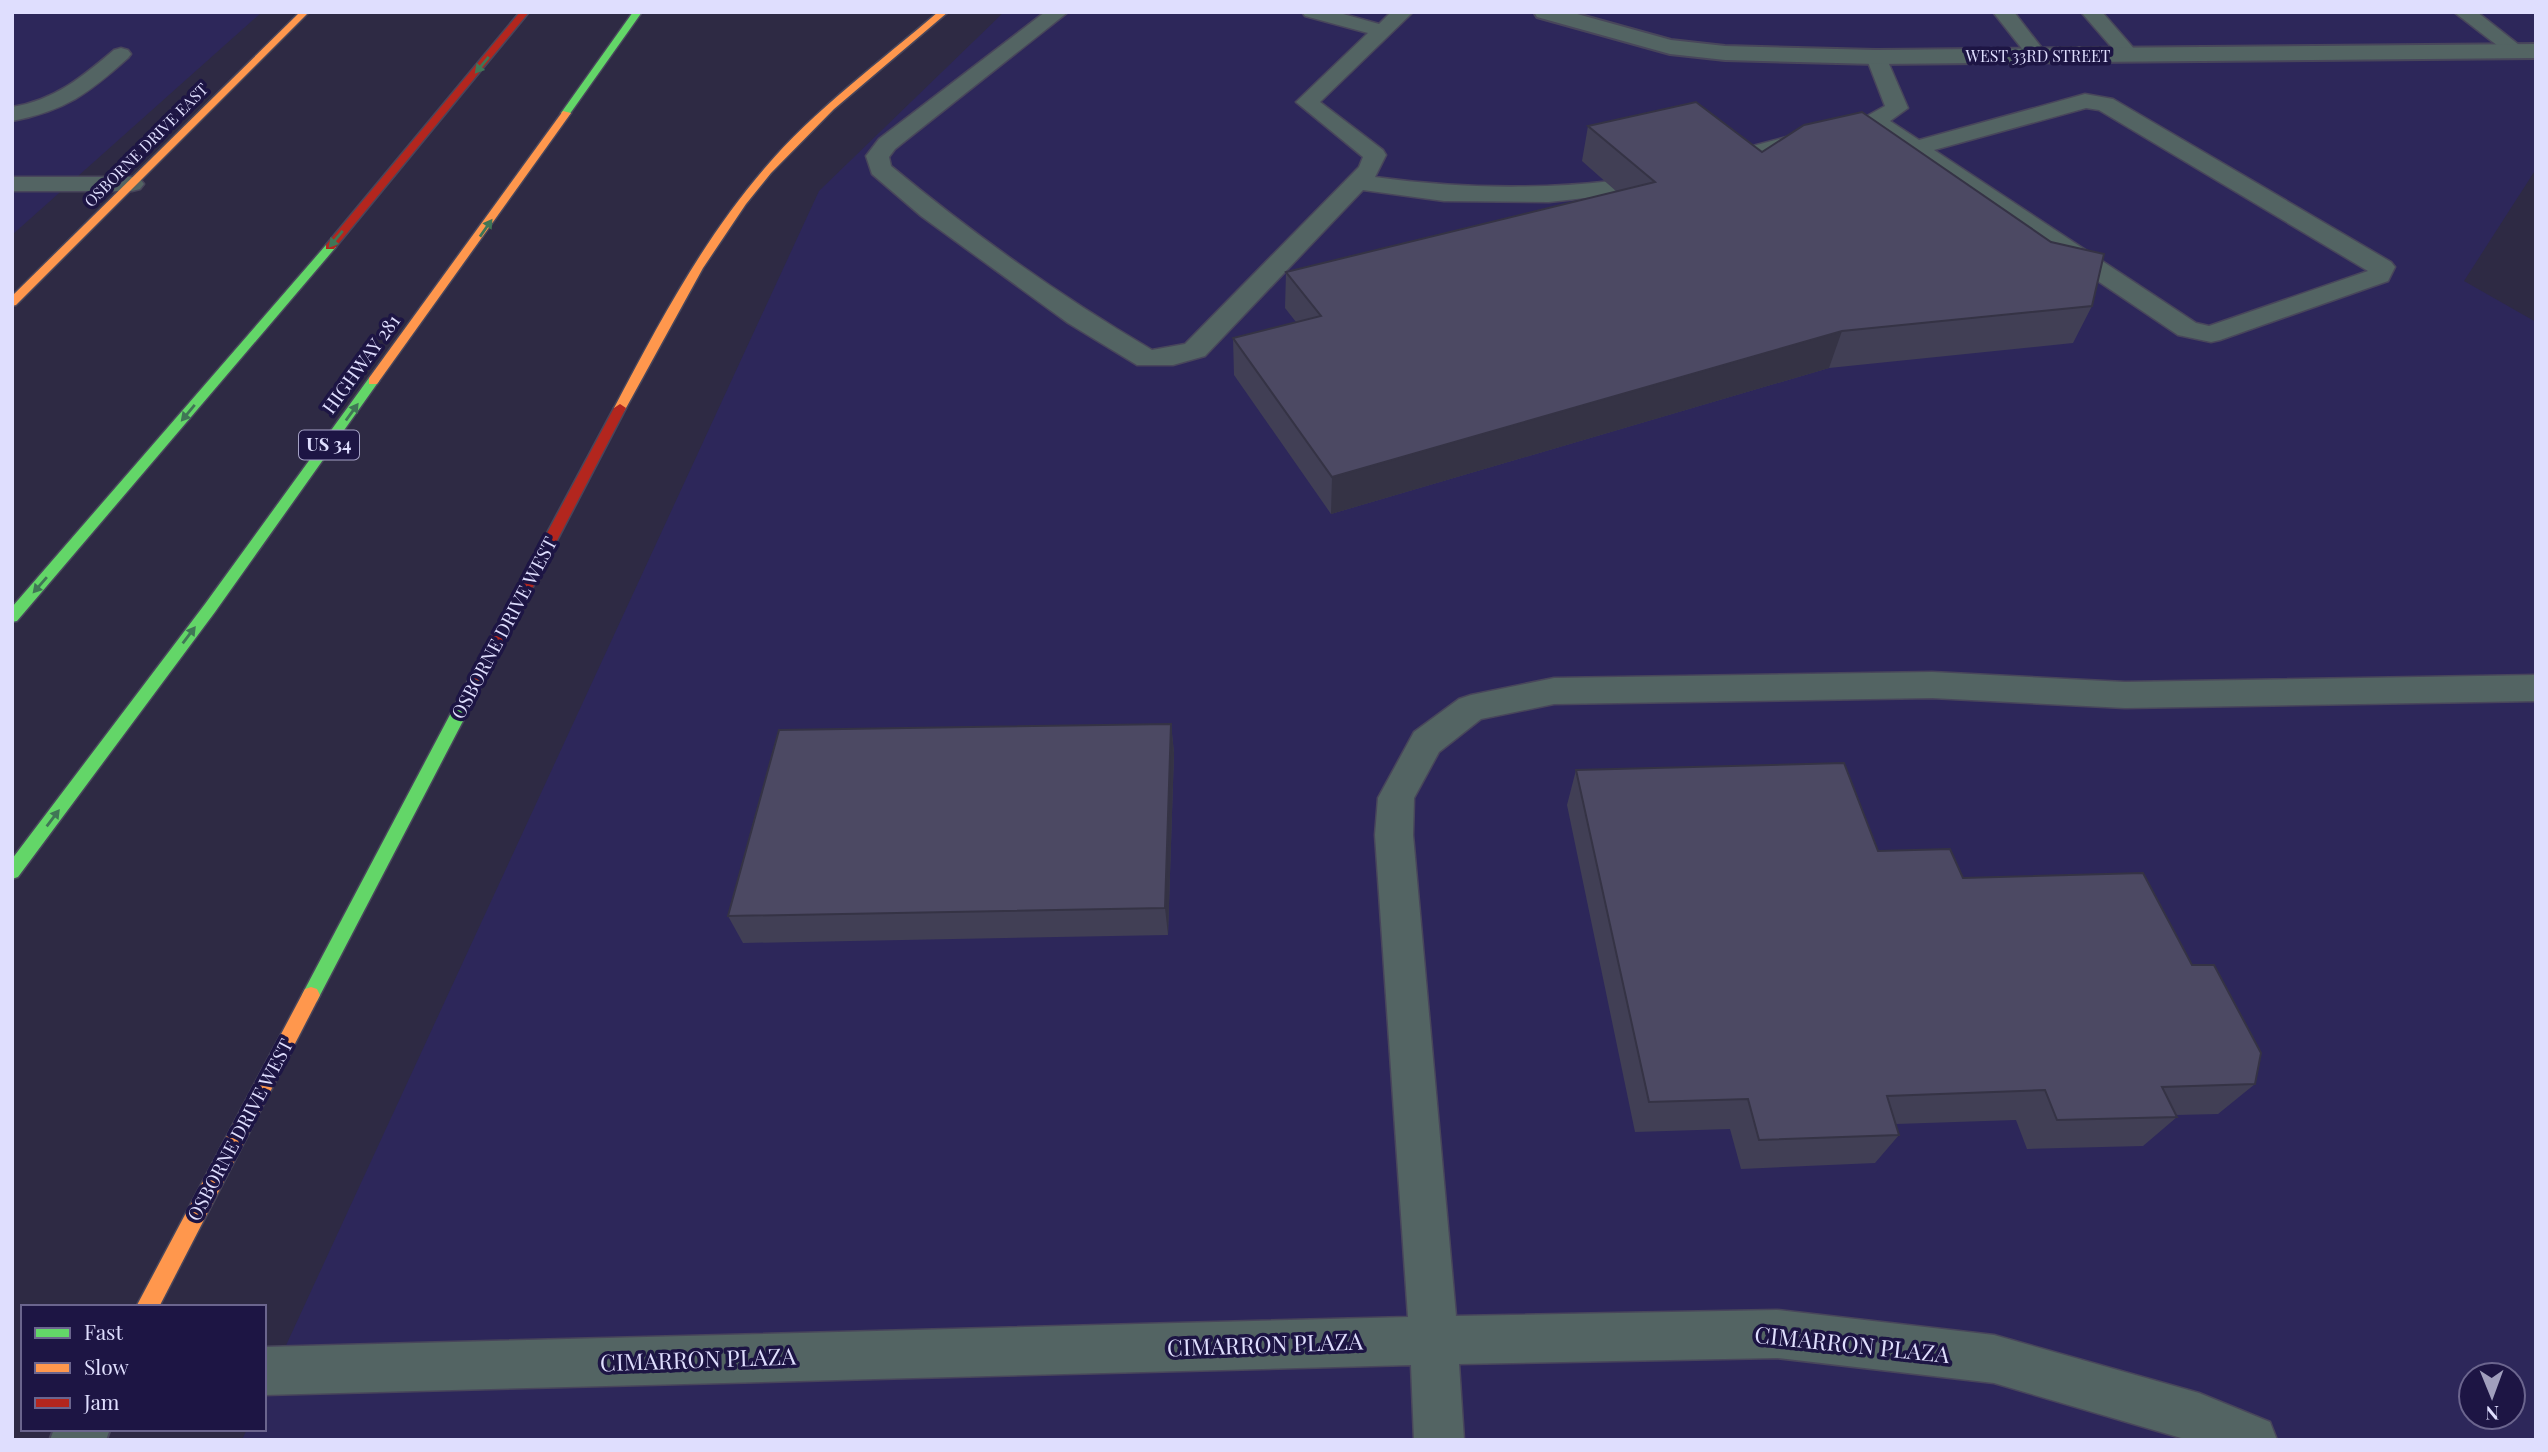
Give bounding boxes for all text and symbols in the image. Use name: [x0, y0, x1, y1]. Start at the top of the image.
street label: WEST 33RD STREET: [1964, 45, 2111, 66]
one-way arrow: [474, 55, 489, 73]
street label: OSBORNE DRIVE EAST: [79, 78, 212, 211]
one-way arrow: [479, 219, 493, 237]
one-way arrow: [329, 231, 344, 248]
street label: HIGHWAY 281: [315, 308, 405, 418]
one-way arrow: [345, 403, 359, 421]
one-way arrow: [181, 404, 196, 421]
road number: US 34: [299, 430, 359, 460]
street label: OSBORNE DRIVE WEST: [444, 532, 562, 723]
one-way arrow: [33, 577, 48, 594]
one-way arrow: [182, 627, 197, 645]
one-way arrow: [46, 808, 60, 827]
street label: OSBORNE DRIVE WEST: [180, 1034, 298, 1225]
legend: [21, 1305, 266, 1431]
text: Fast: [84, 1317, 123, 1345]
street label: CIMARRON PLAZA: [1753, 1318, 1952, 1369]
street label: CIMARRON PLAZA: [1166, 1325, 1364, 1362]
street label: CIMARRON PLAZA: [599, 1340, 797, 1377]
text: Slow: [84, 1352, 129, 1380]
north arrow: [2457, 1361, 2527, 1431]
text: Jam: [83, 1387, 120, 1415]
text: N: [2485, 1401, 2499, 1427]

